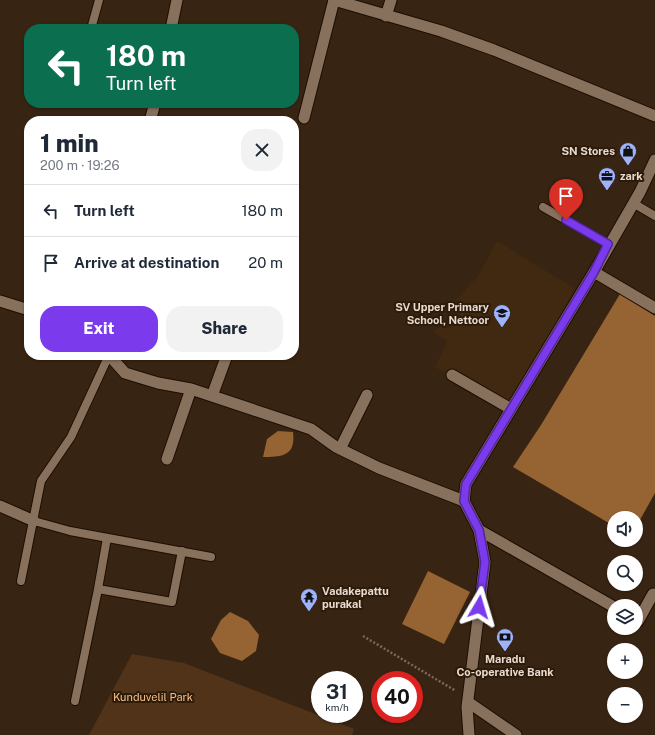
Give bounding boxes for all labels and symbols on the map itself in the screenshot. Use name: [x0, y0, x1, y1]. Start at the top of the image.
shop icon: SN Stores: [618, 141, 638, 166]
place label: SN Stores: [562, 145, 615, 157]
office icon: zark: [597, 166, 617, 191]
place label: zark: [620, 170, 643, 182]
pin: [549, 179, 583, 220]
place label: SV Upper Primary School, Nettoor: [395, 301, 490, 326]
school or university icon: SV Upper Primary School, Nettoor: [492, 303, 512, 328]
place label: Vadakepattu purakal: [322, 585, 389, 610]
position arrow: [458, 586, 500, 628]
temple icon: Vadakepattu purakal: [299, 587, 319, 612]
bank icon: Maradu Co-operative Bank: [495, 627, 515, 652]
place label: Maradu Co-operative Bank: [456, 653, 554, 678]
speed limit sign: 40: [371, 671, 423, 723]
park label: Kunduvelil Park: [113, 691, 193, 703]

